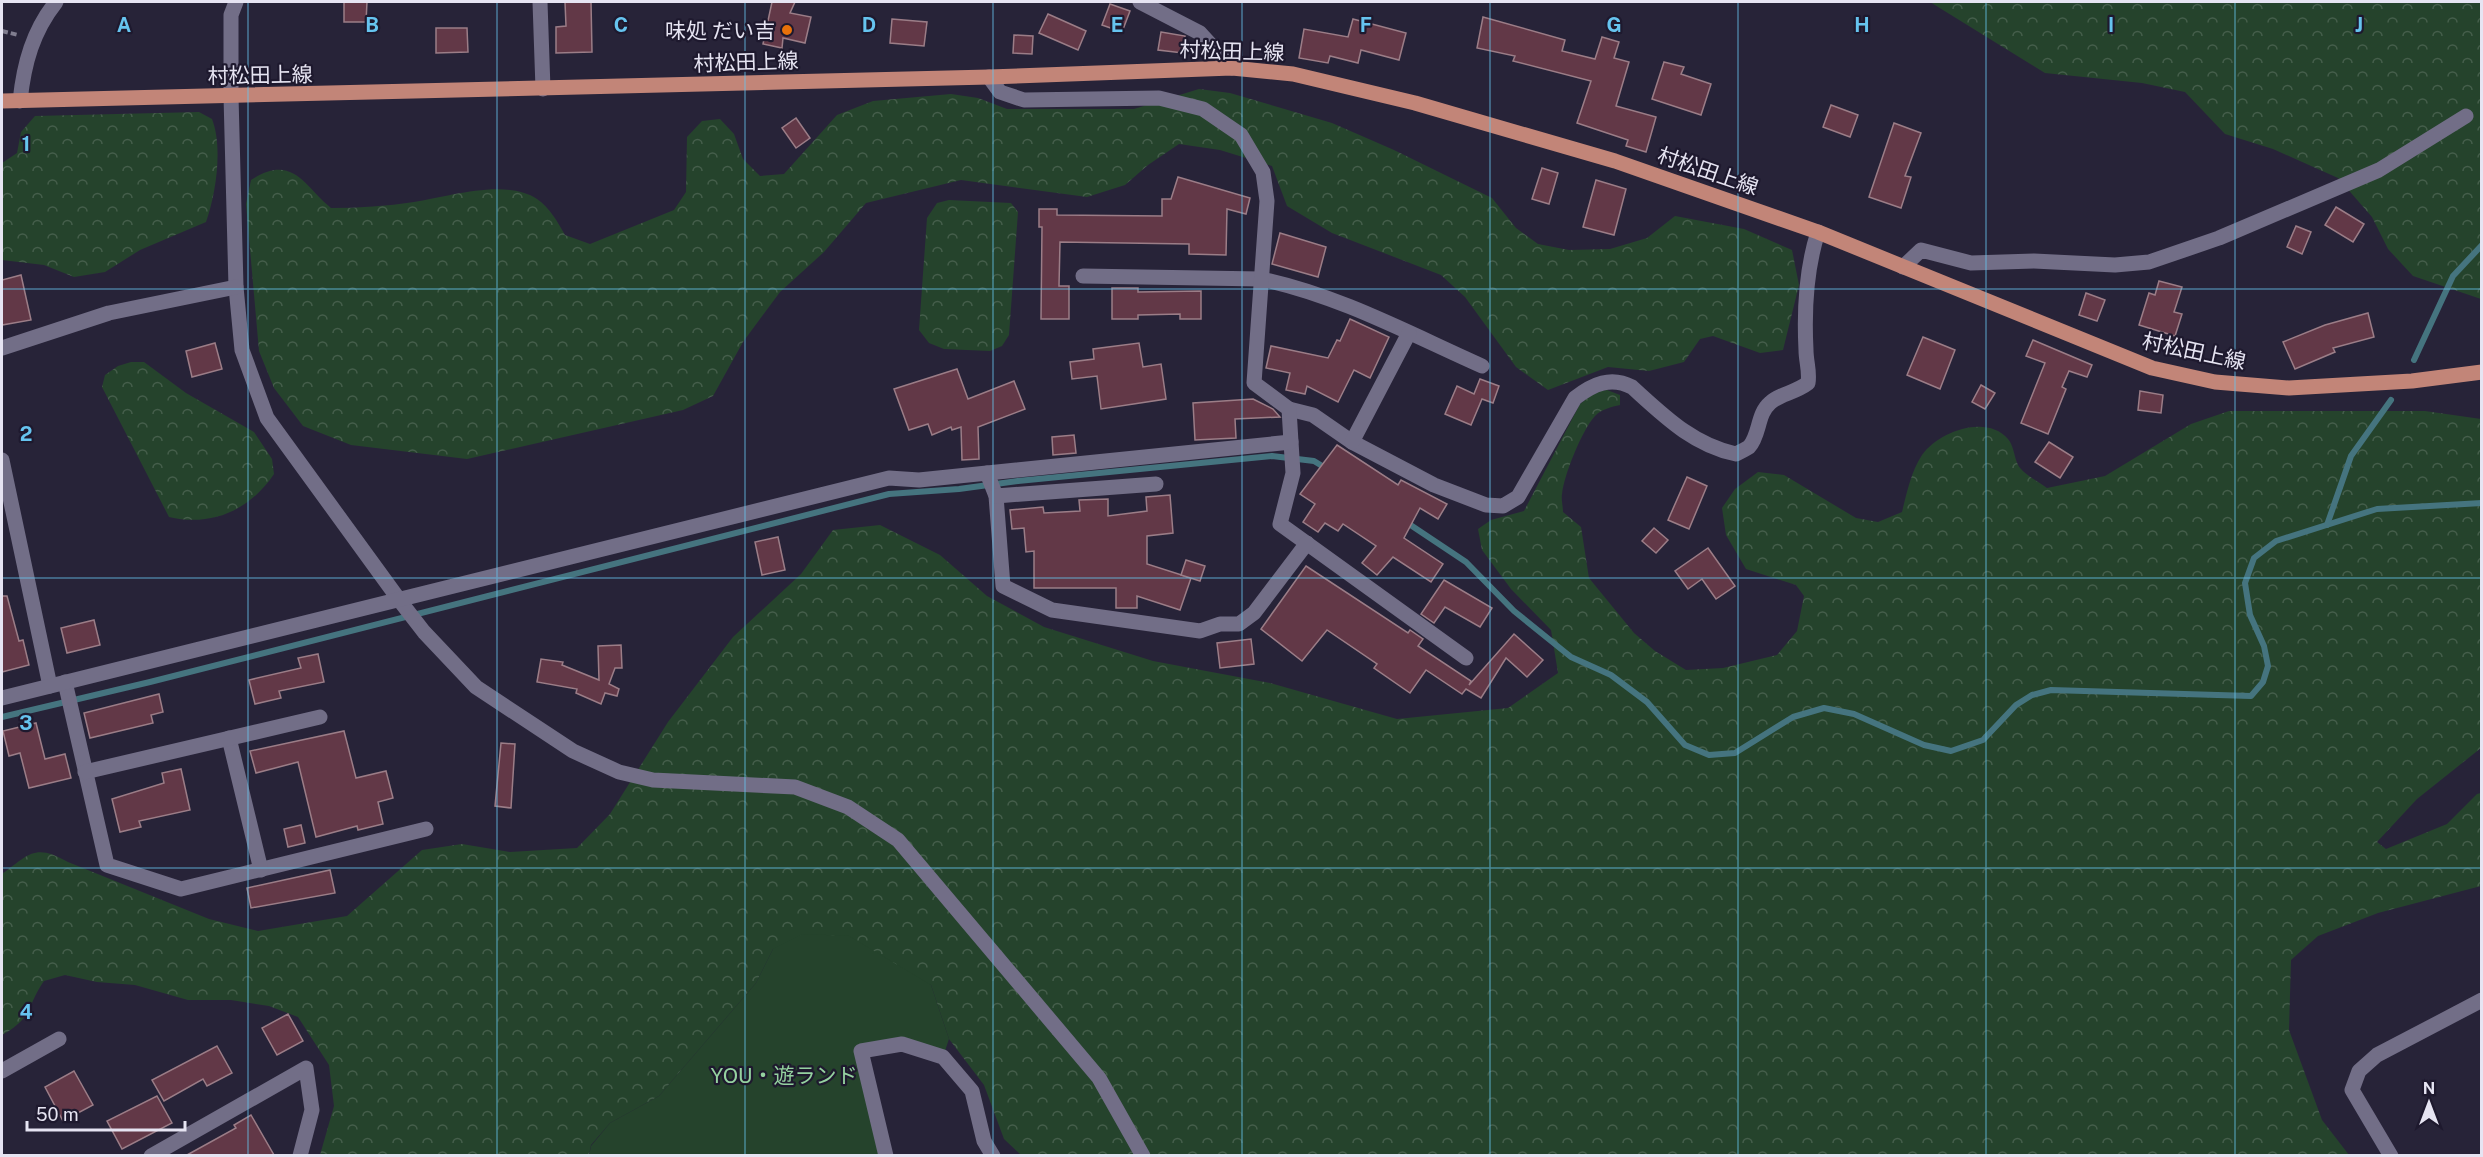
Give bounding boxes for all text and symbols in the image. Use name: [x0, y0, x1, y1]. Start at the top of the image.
text: A: [117, 13, 131, 37]
text: B: [365, 13, 379, 37]
text: C: [614, 13, 628, 37]
text: D: [862, 13, 876, 37]
text: E: [1111, 13, 1123, 37]
text: F: [1360, 13, 1372, 37]
text: G: [1606, 13, 1622, 37]
text: H: [1854, 13, 1870, 37]
text: I: [2108, 13, 2114, 37]
text: J: [2355, 13, 2363, 37]
place label: 味処 だい吉: [665, 18, 775, 43]
marker: 味処 だい吉: [780, 23, 794, 37]
street label: 村松田上線: [1179, 37, 1285, 65]
street label: 村松田上線: [693, 48, 799, 76]
street label: 村松田上線: [207, 62, 313, 88]
text: 1: [22, 132, 30, 156]
street label: 村松田上線: [1654, 142, 1762, 200]
street label: 村松田上線: [2140, 328, 2248, 374]
text: 2: [20, 422, 32, 446]
text: 3: [19, 711, 33, 735]
text: 4: [19, 1000, 33, 1024]
park label: YOU・遊ランド: [711, 1063, 858, 1088]
north arrow: [2399, 1073, 2459, 1133]
text: N: [2423, 1079, 2435, 1098]
scale bar: [27, 1094, 184, 1132]
text: 50 m: [36, 1104, 79, 1125]

